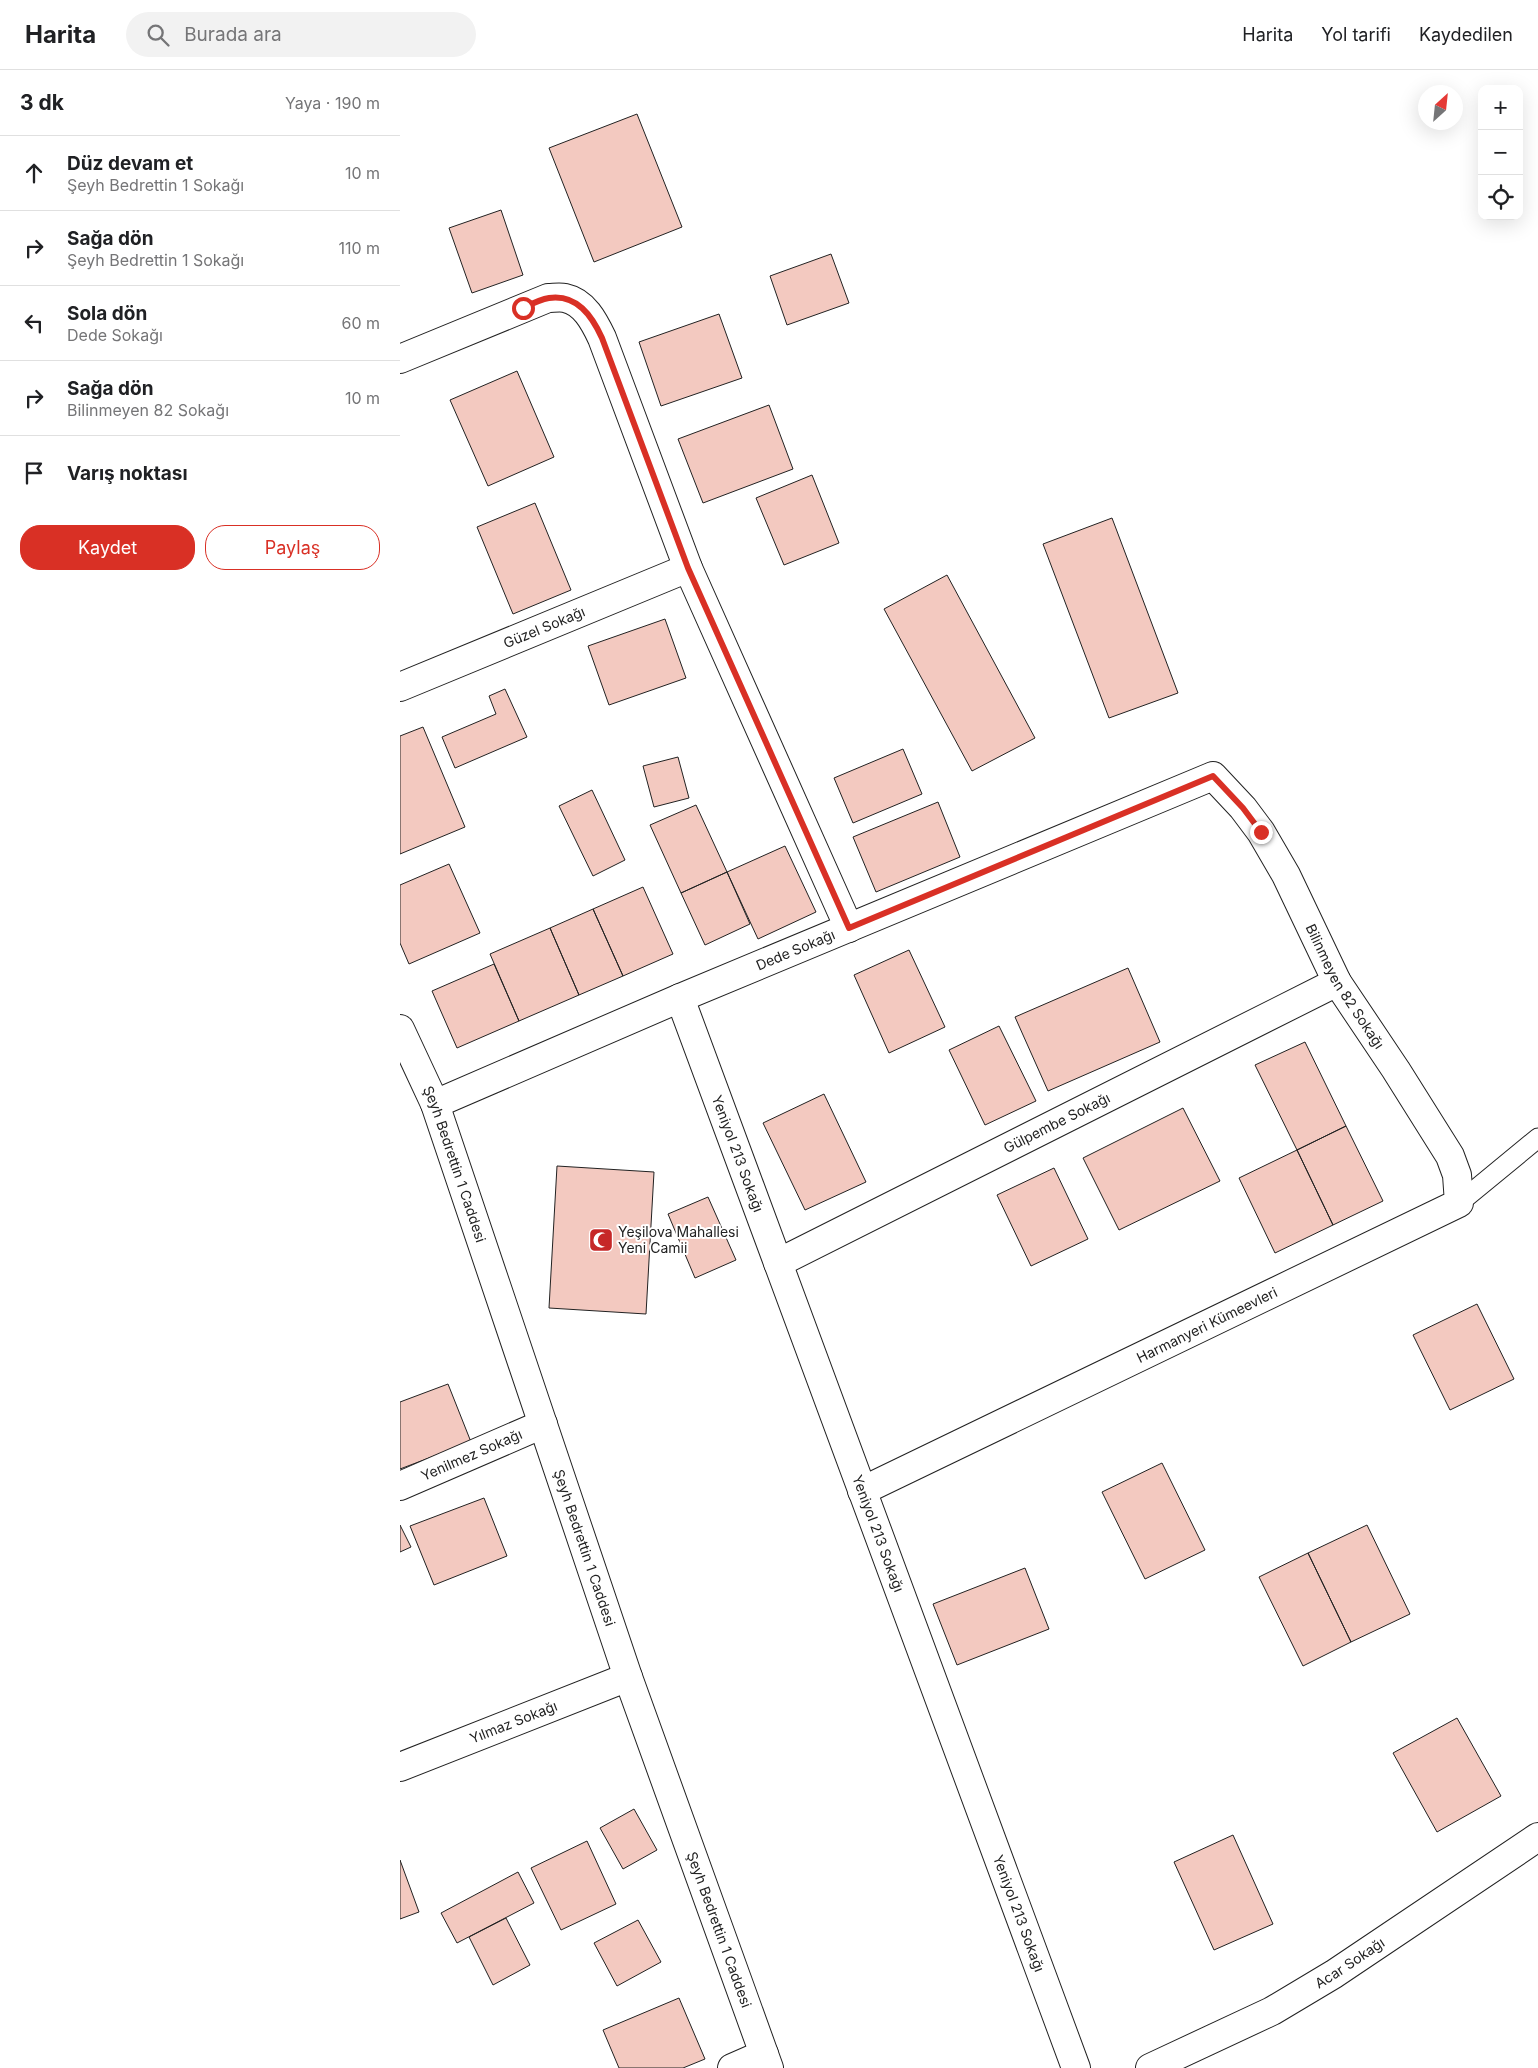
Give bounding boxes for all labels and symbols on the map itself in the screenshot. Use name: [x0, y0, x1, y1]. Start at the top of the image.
north arrow: [1418, 85, 1463, 130]
route start: [512, 297, 535, 320]
street label: Güzel Sokağı: [501, 603, 587, 651]
route end: [1250, 821, 1273, 844]
street label: Bilinmeyen 82 Sokağı: [1302, 921, 1388, 1052]
street label: Dede Sokağı: [753, 925, 837, 973]
street label: Şeyh Bedrettin 1 Caddesi: [420, 1083, 490, 1244]
street label: Gülpembe Sokağı: [1001, 1089, 1113, 1156]
street label: Yeniyol 213 Sokağı: [709, 1093, 767, 1214]
place label: Yeşilova Mahallesi Yeni Camii: [618, 1223, 739, 1256]
mosque icon: Yeşilova Mahallesi Yeni Camii: [588, 1227, 614, 1253]
street label: Harmanyeri Kümeevleri: [1134, 1283, 1280, 1366]
street label: Yenilmez Sokağı: [418, 1425, 525, 1484]
street label: Şeyh Bedrettin 1 Caddesi: [551, 1467, 619, 1628]
street label: Yeniyol 213 Sokağı: [849, 1473, 908, 1594]
street label: Yılmaz Sokağı: [467, 1697, 560, 1747]
street label: Şeyh Bedrettin 1 Caddesi: [684, 1849, 755, 2010]
street label: Yeniyol 213 Sokağı: [990, 1852, 1049, 1974]
street label: Acar Sokağı: [1312, 1934, 1387, 1992]

